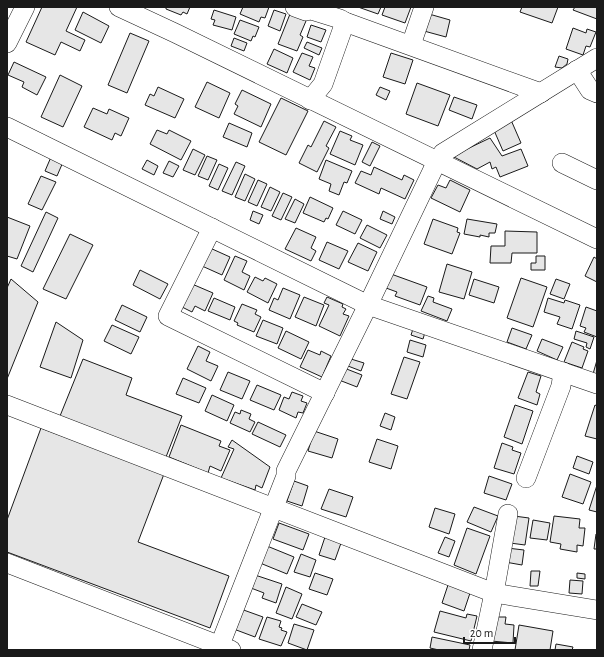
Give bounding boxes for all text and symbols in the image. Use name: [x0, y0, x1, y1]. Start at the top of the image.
scale bar: [464, 619, 515, 645]
text: 20 m: [470, 627, 493, 639]

